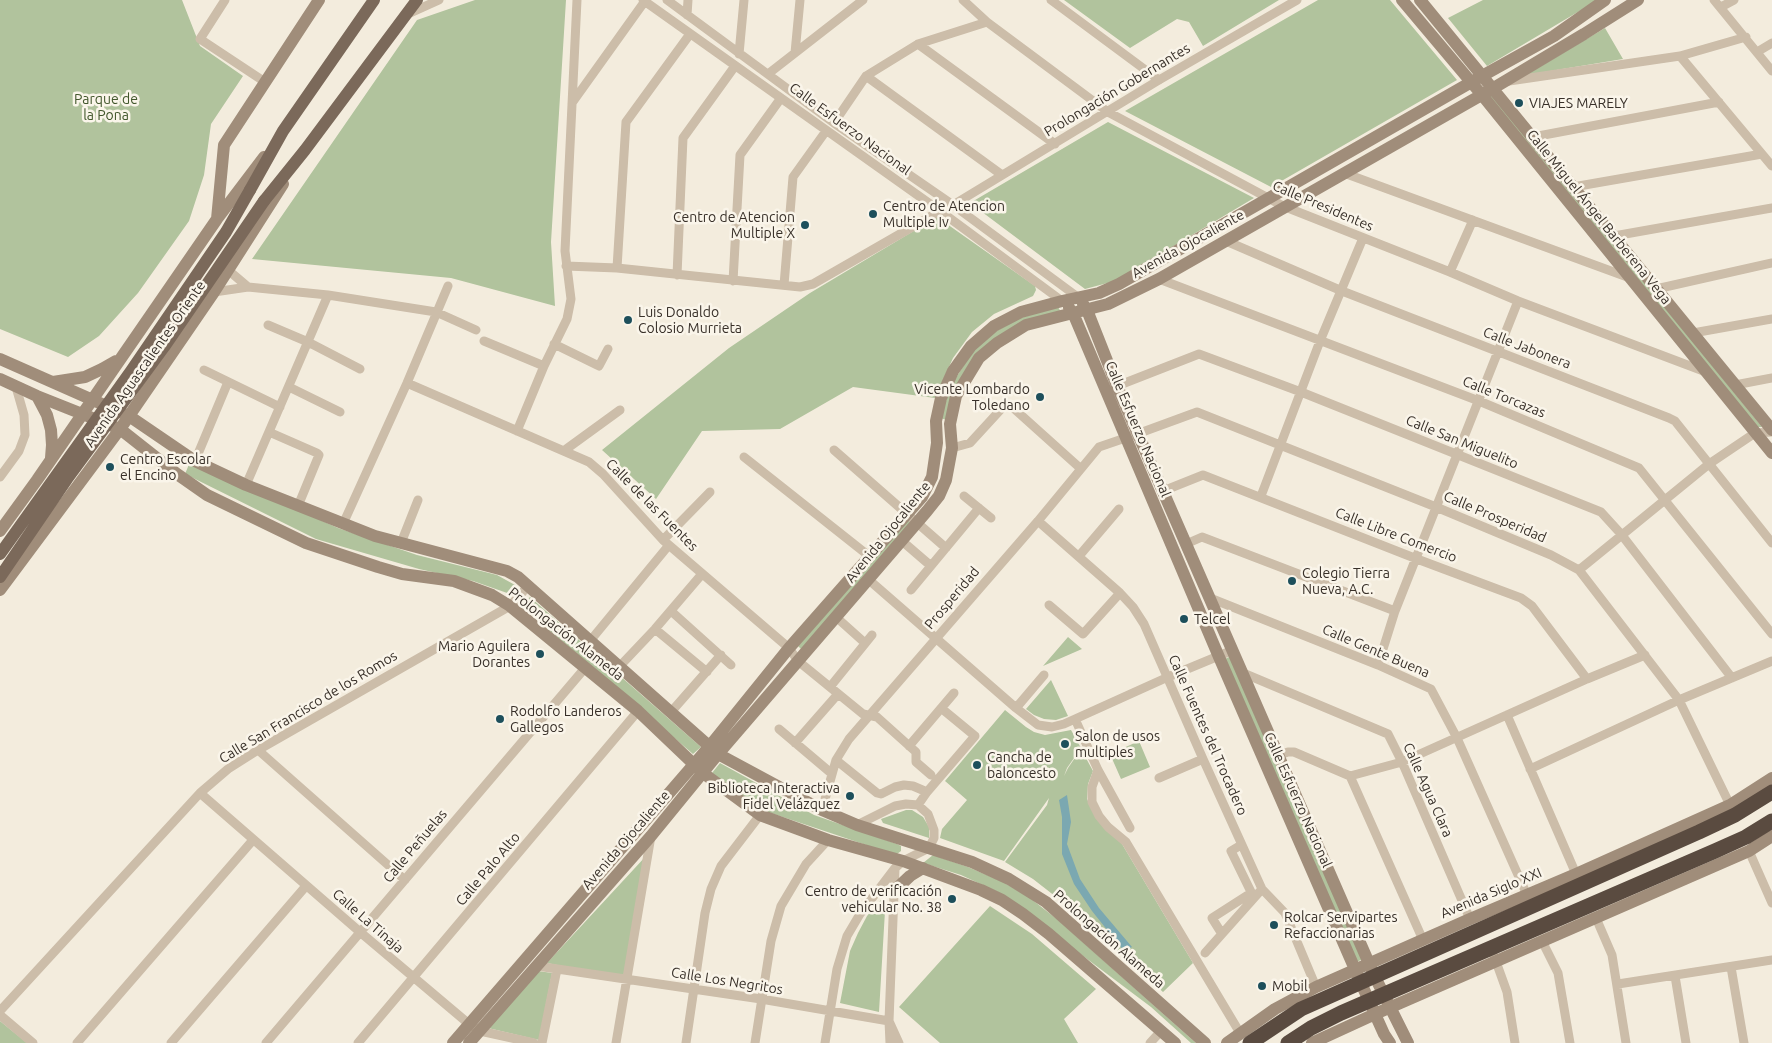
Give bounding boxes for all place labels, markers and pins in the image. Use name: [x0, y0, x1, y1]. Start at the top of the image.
place label: VIAJES MARELY: [1529, 95, 1628, 111]
marker: VIAJES MARELY: [1513, 97, 1525, 109]
place label: Centro de Atencion Multiple Iv: [883, 198, 1005, 230]
marker: Centro de Atencion Multiple Iv: [867, 208, 879, 220]
place label: Centro de Atencion Multiple X: [673, 209, 795, 242]
marker: Centro de Atencion Multiple X: [799, 219, 811, 231]
place label: Luis Donaldo Colosio Murrieta: [638, 304, 742, 336]
marker: Luis Donaldo Colosio Murrieta: [622, 314, 634, 326]
place label: Vicente Lombardo Toledano: [914, 381, 1030, 414]
marker: Vicente Lombardo Toledano: [1034, 391, 1046, 403]
place label: Centro Escolar el Encino: [120, 451, 211, 484]
marker: Centro Escolar el Encino: [104, 461, 116, 473]
place label: Colegio Tierra Nueva, A.C.: [1302, 565, 1390, 598]
marker: Colegio Tierra Nueva, A.C.: [1286, 575, 1298, 587]
place label: Telcel: [1194, 611, 1230, 627]
marker: Telcel: [1178, 613, 1190, 625]
place label: Mario Aguilera Dorantes: [438, 638, 530, 670]
marker: Mario Aguilera Dorantes: [534, 648, 546, 660]
place label: Rodolfo Landeros Gallegos: [510, 703, 621, 736]
marker: Rodolfo Landeros Gallegos: [494, 713, 506, 725]
place label: Salon de usos multiples: [1075, 728, 1160, 760]
marker: Salon de usos multiples: [1059, 738, 1071, 750]
place label: Cancha de baloncesto: [987, 749, 1056, 782]
marker: Cancha de baloncesto: [971, 759, 983, 771]
place label: Biblioteca Interactiva Fidel Velázquez: [708, 780, 840, 812]
marker: Biblioteca Interactiva Fidel Velázquez: [844, 790, 856, 802]
place label: Centro de verificación vehicular No. 38: [805, 883, 942, 916]
marker: Centro de verificación vehicular No. 38: [946, 893, 958, 905]
place label: Rolcar Servipartes Refaccionarias: [1284, 909, 1398, 942]
marker: Rolcar Servipartes Refaccionarias: [1268, 919, 1280, 931]
place label: Mobil: [1272, 978, 1308, 994]
marker: Mobil: [1256, 980, 1268, 992]

